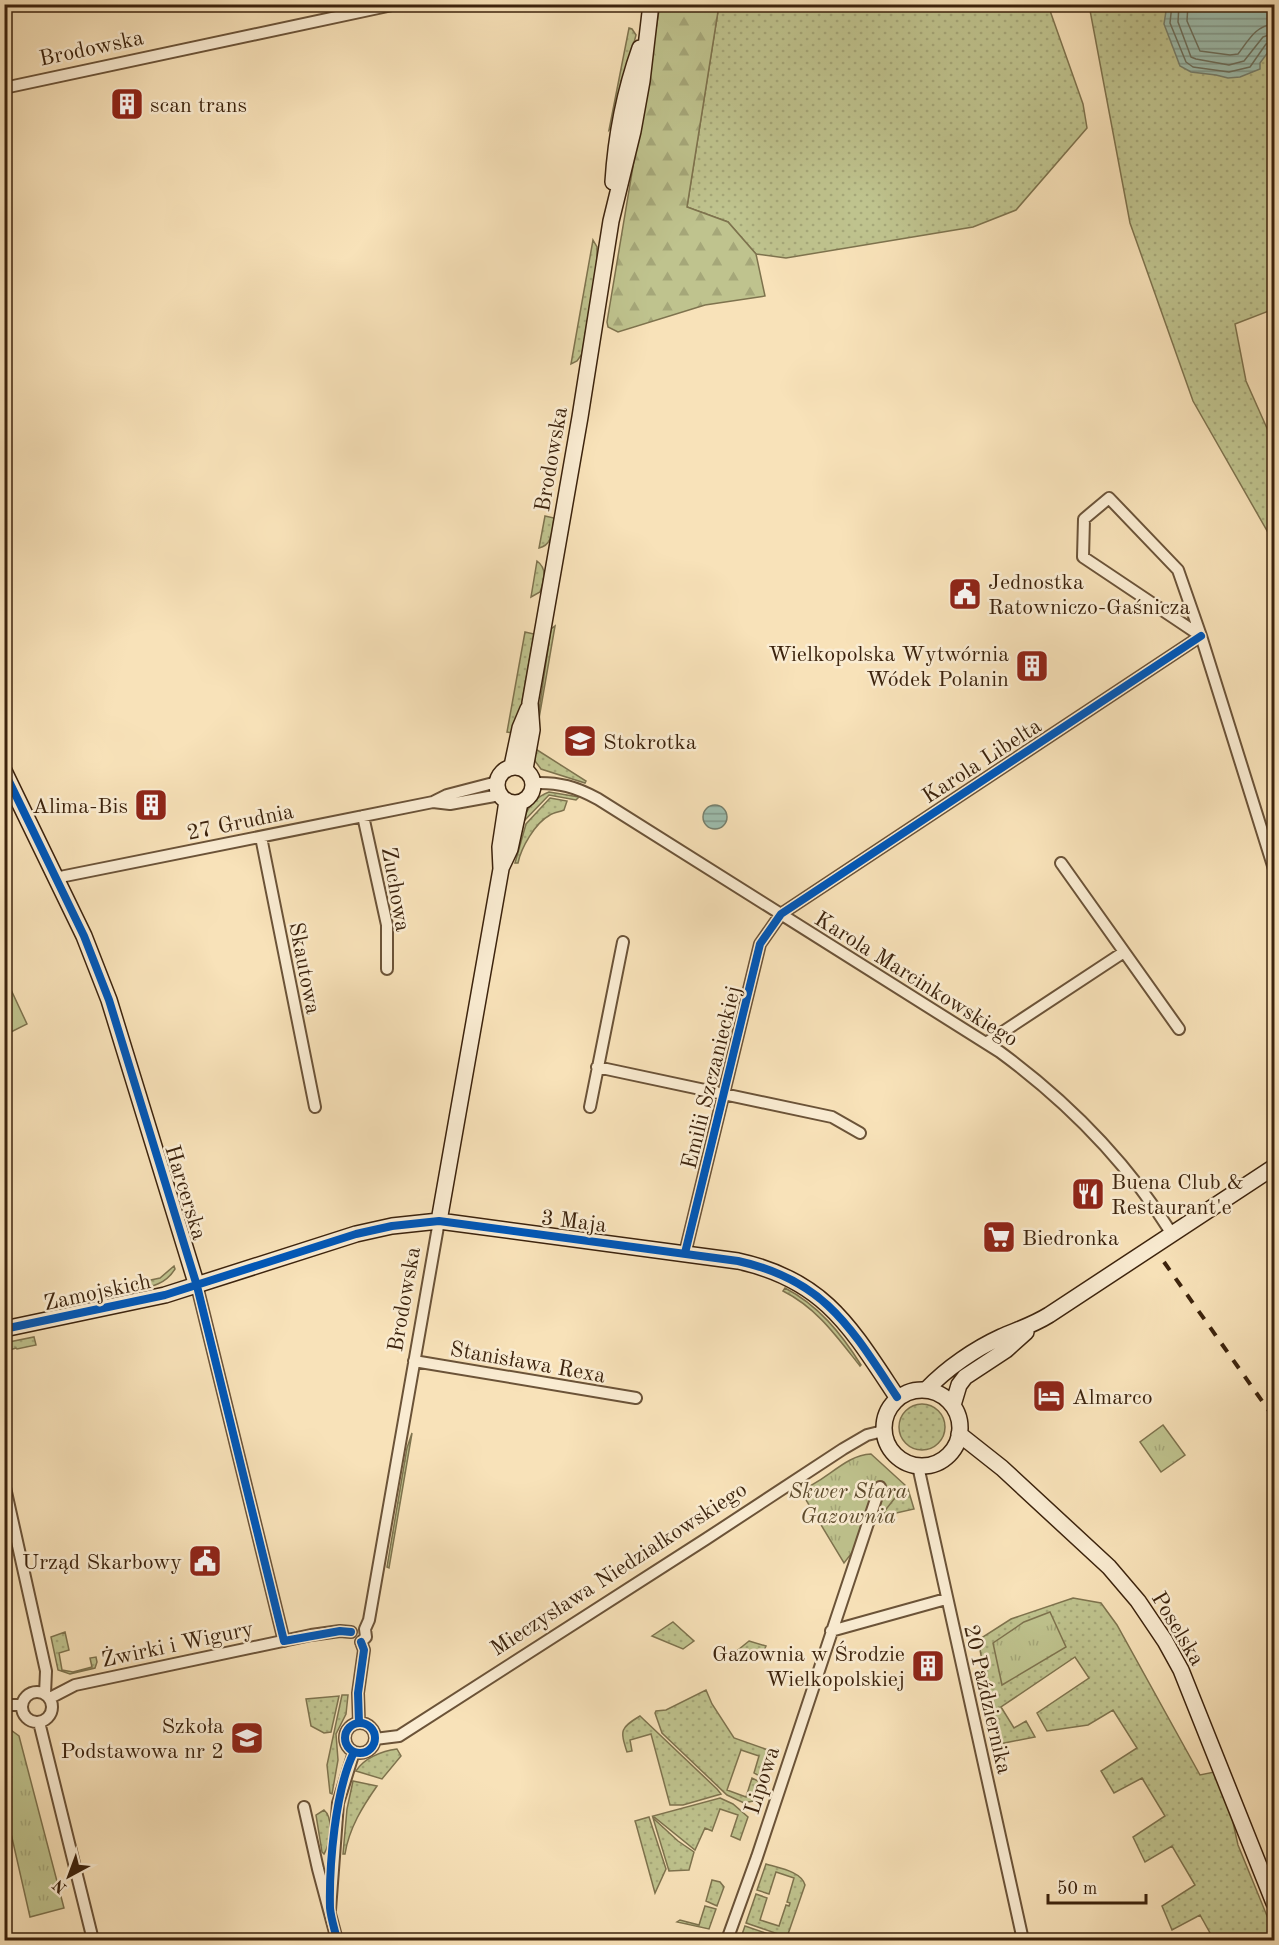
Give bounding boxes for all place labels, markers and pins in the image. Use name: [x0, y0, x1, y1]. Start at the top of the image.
building icon: scan trans: [109, 86, 145, 122]
place label: scan trans: [150, 95, 247, 117]
place label: Jednostka Ratowniczo-Gaśnicza: [988, 572, 1190, 619]
public building icon: Jednostka Ratowniczo-Gaśnicza: [947, 576, 983, 612]
place label: Wielkopolska Wytwórnia Wódek Polanin: [768, 644, 1009, 691]
building icon: Wielkopolska Wytwórnia Wódek Polanin: [1014, 648, 1050, 684]
school or university icon: Stokrotka: [562, 723, 598, 759]
place label: Stokrotka: [603, 732, 697, 754]
building icon: Alima-Bis: [133, 787, 169, 823]
place label: Alima-Bis: [32, 796, 128, 818]
place label: Buena Club & Restaurant'e: [1111, 1172, 1244, 1219]
restaurant icon: Buena Club & Restaurant'e: [1070, 1176, 1106, 1212]
supermarket icon: Biedronka: [981, 1219, 1017, 1255]
place label: Biedronka: [1022, 1228, 1119, 1250]
hotel icon: Almarco: [1031, 1378, 1067, 1414]
place label: Almarco: [1072, 1387, 1153, 1409]
public building icon: Urząd Skarbowy: [187, 1543, 223, 1579]
place label: Urząd Skarbowy: [22, 1552, 182, 1574]
place label: Gazownia w Środzie Wielkopolskiej: [712, 1640, 905, 1691]
building icon: Gazownia w Środzie Wielkopolskiej: [910, 1648, 946, 1684]
place label: Szkoła Podstawowa nr 2: [60, 1716, 224, 1763]
school or university icon: Szkoła Podstawowa nr 2: [229, 1720, 265, 1756]

